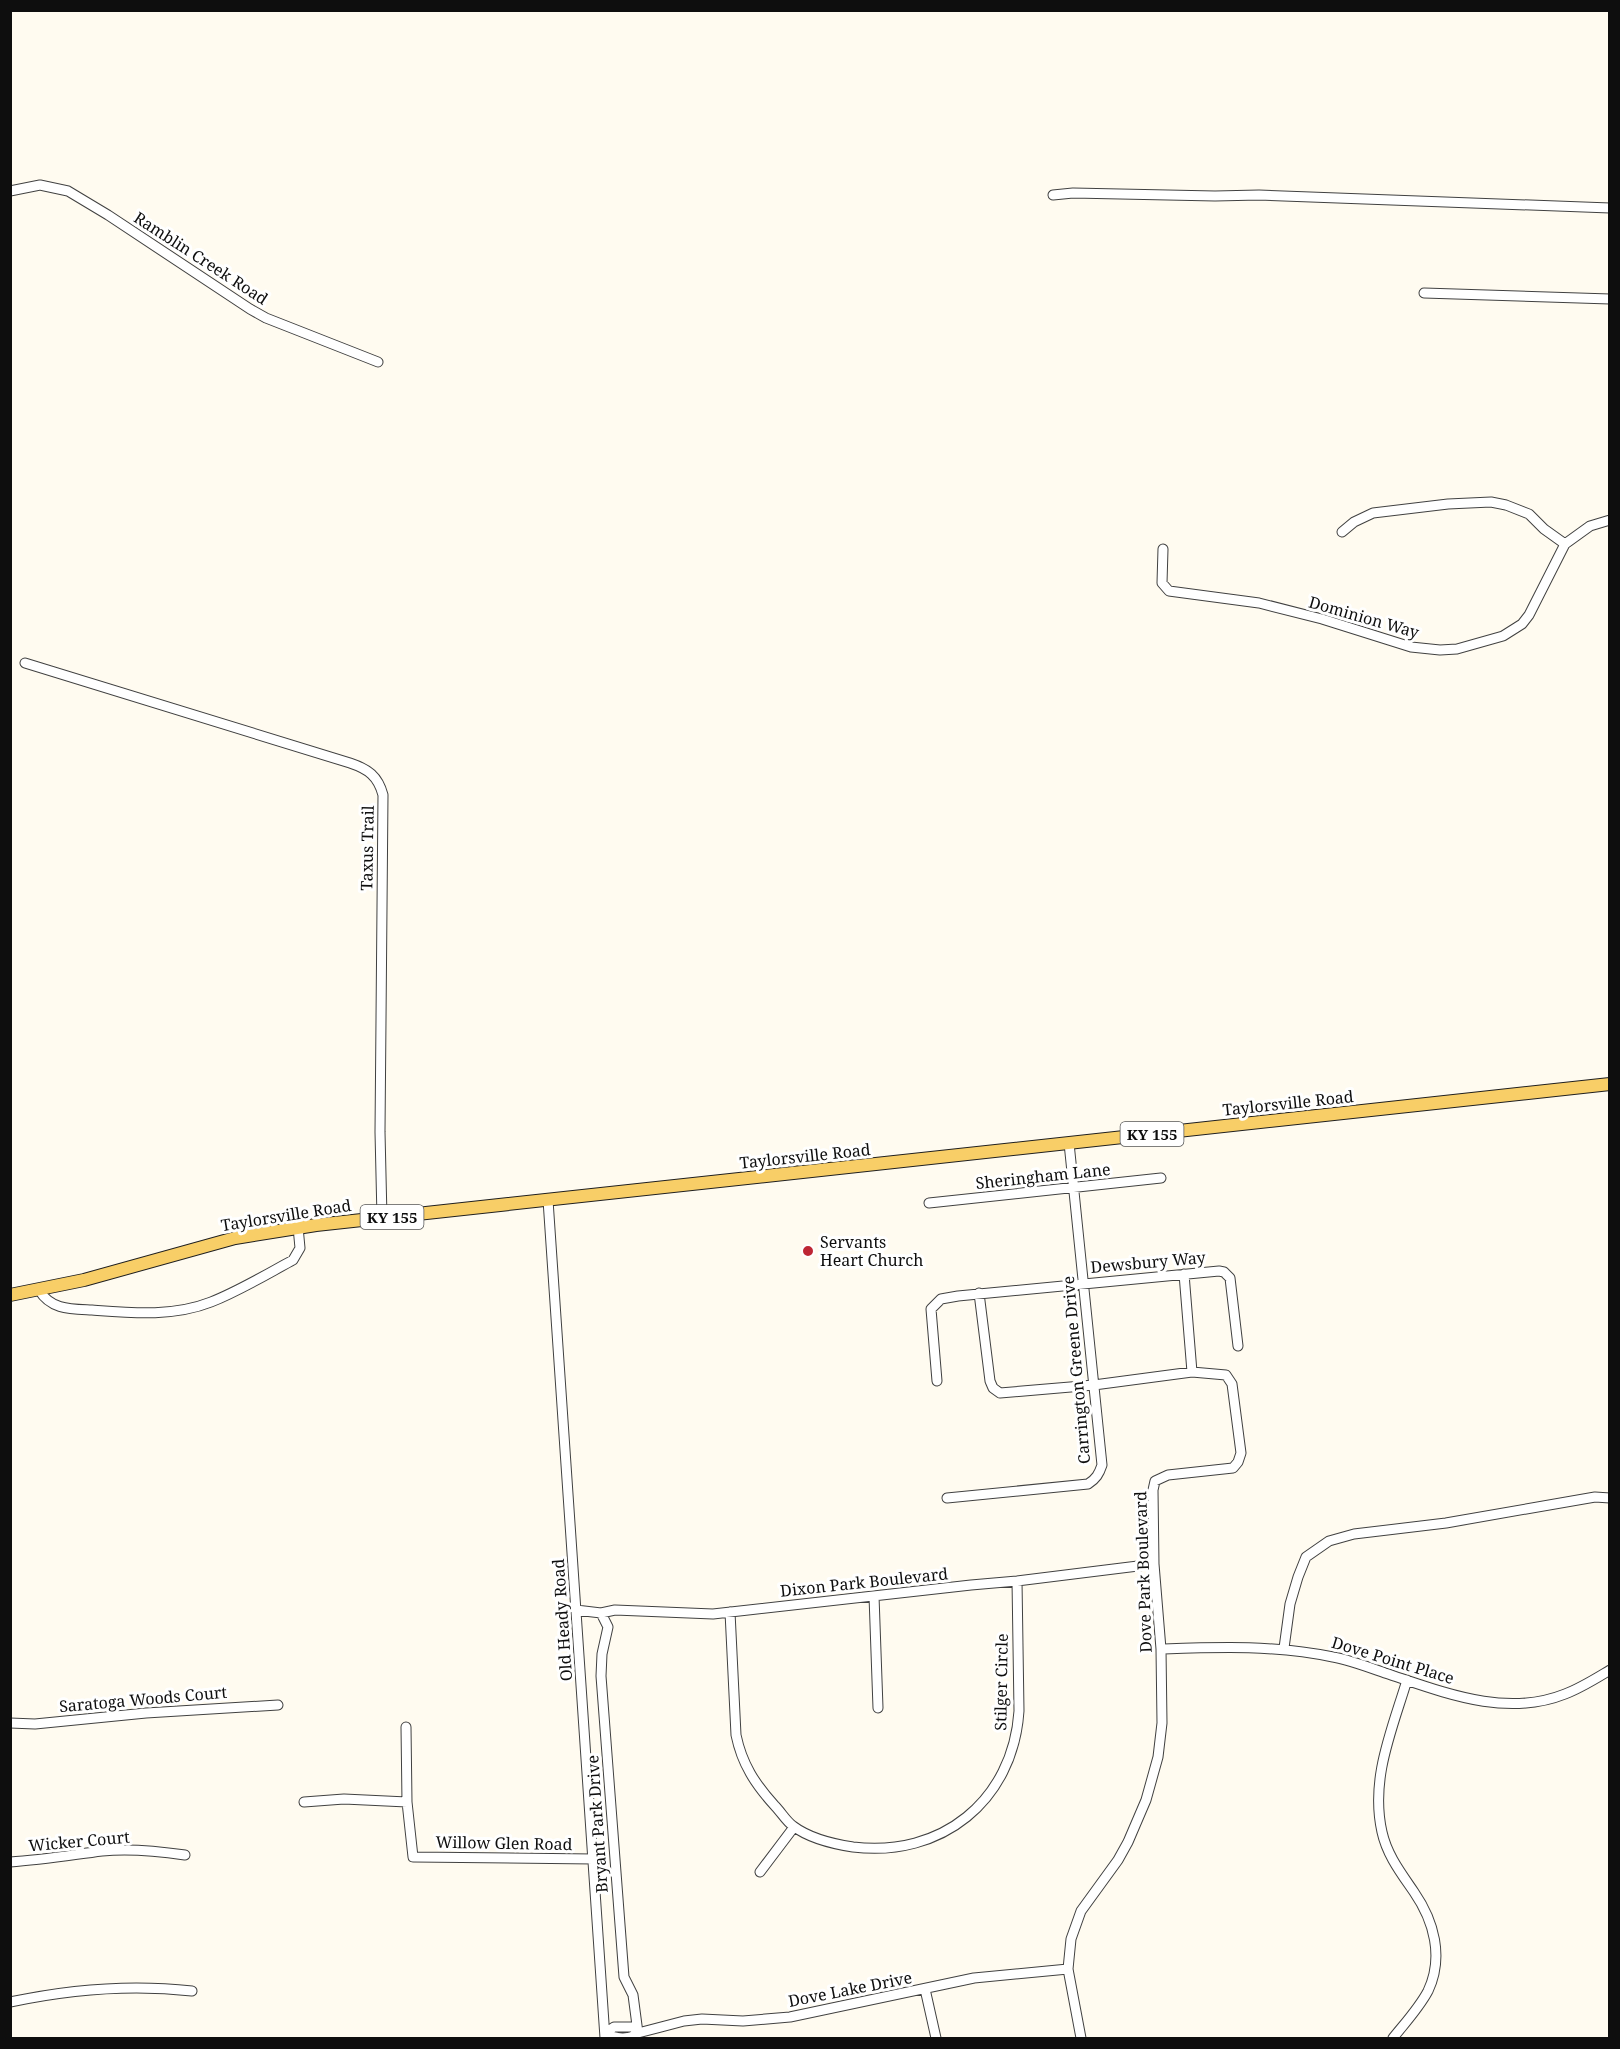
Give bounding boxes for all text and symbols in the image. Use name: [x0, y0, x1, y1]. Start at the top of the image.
street label: Ramblin Creek Road: [130, 206, 272, 310]
street label: Dominion Way: [1306, 591, 1423, 643]
street label: Taxus Trail: [355, 805, 379, 891]
street label: Taylorsville Road: [1221, 1085, 1355, 1121]
road number: KY 155: [1120, 1122, 1184, 1146]
street label: Taylorsville Road: [738, 1138, 872, 1174]
street label: Sheringham Lane: [975, 1158, 1111, 1194]
street label: Taylorsville Road: [219, 1194, 353, 1236]
road number: KY 155: [360, 1205, 424, 1229]
place label: Servants Heart Church: [820, 1231, 923, 1271]
marker: Servants Heart Church: [801, 1244, 815, 1258]
street label: Dewsbury Way: [1090, 1246, 1207, 1278]
street label: Carrington Greene Drive: [1057, 1275, 1095, 1465]
street label: Dove Park Boulevard: [1129, 1491, 1157, 1653]
street label: Old Heady Road: [547, 1558, 577, 1682]
street label: Dixon Park Boulevard: [779, 1562, 949, 1602]
street label: Dove Point Place: [1329, 1631, 1457, 1689]
street label: Stilger Circle: [989, 1633, 1013, 1731]
street label: Saratoga Woods Court: [58, 1681, 228, 1717]
street label: Bryant Park Drive: [581, 1754, 613, 1894]
street label: Wicker Court: [28, 1826, 131, 1856]
street label: Willow Glen Road: [435, 1831, 573, 1855]
street label: Dove Lake Drive: [786, 1966, 914, 2012]

